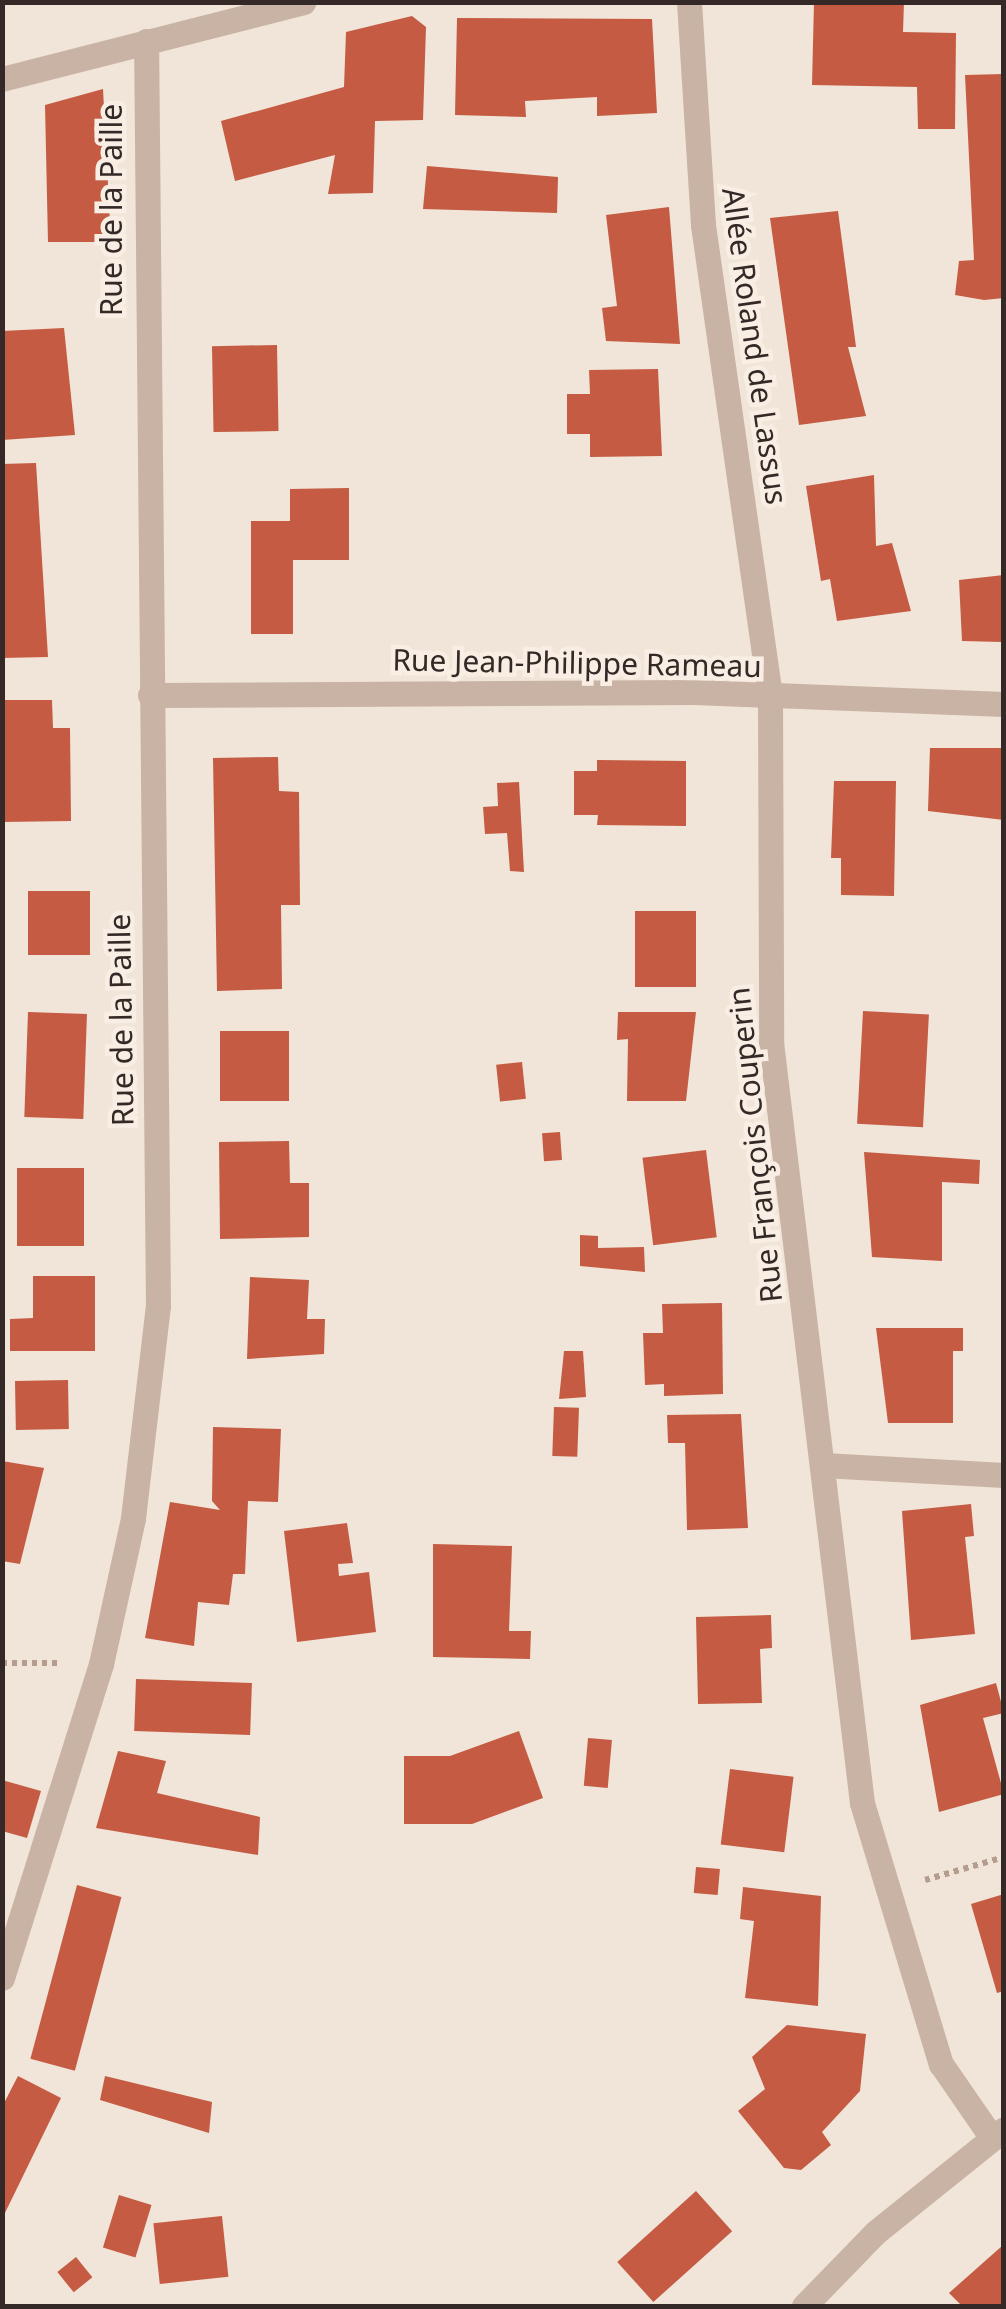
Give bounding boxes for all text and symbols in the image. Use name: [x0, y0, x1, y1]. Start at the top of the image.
street label: Rue de la Paille: [93, 104, 129, 316]
street label: Allée Roland de Lassus: [715, 185, 795, 507]
street label: Rue Jean-Philippe Rameau: [392, 642, 762, 684]
street label: Rue de la Paille: [101, 913, 141, 1127]
street label: Rue François Couperin: [721, 986, 789, 1304]

